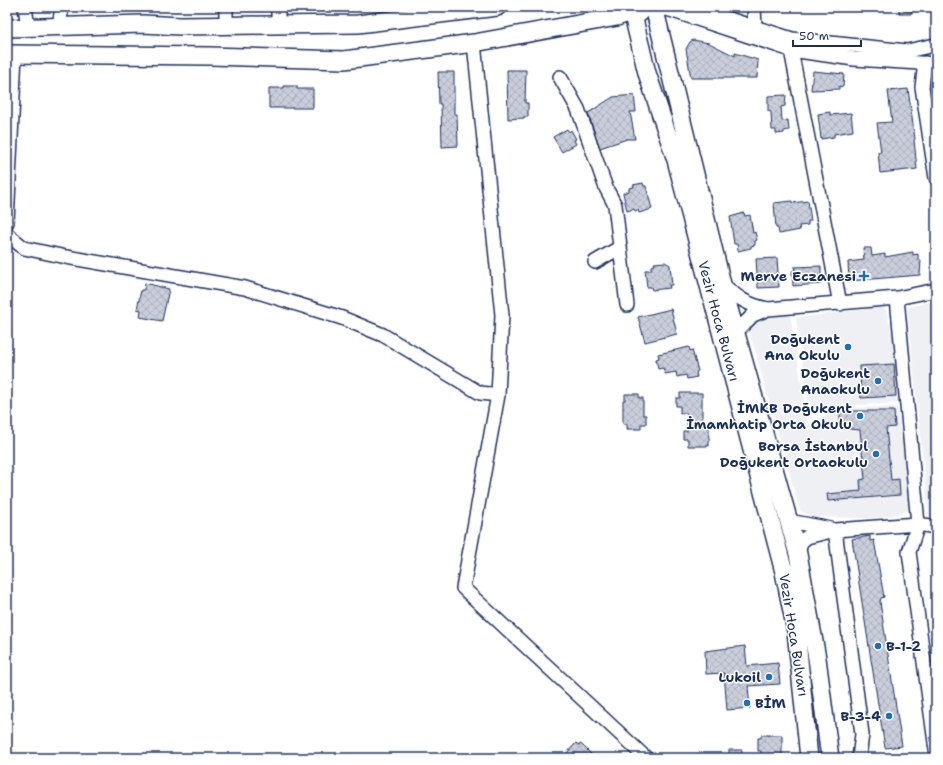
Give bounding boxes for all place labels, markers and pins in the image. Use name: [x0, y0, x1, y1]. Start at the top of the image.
place label: Merve Eczanesi: [741, 267, 856, 285]
marker: Merve Eczanesi: [859, 271, 869, 281]
place label: Doğukent Ana Okulu: [764, 330, 840, 364]
marker: Doğukent Ana Okulu: [843, 342, 853, 352]
place label: Doğukent Anaokulu: [800, 364, 870, 398]
marker: Doğukent Anaokulu: [873, 376, 883, 386]
place label: İMKB Doğukent İmamhatip Orta Okulu: [686, 399, 852, 433]
marker: İMKB Doğukent İmamhatip Orta Okulu: [855, 411, 865, 421]
place label: Borsa İstanbul Doğukent Ortaokulu: [720, 437, 868, 471]
marker: Borsa İstanbul Doğukent Ortaokulu: [871, 449, 881, 459]
place label: B-1-2: [886, 637, 921, 655]
marker: B-1-2: [873, 641, 883, 651]
place label: Lukoil: [718, 668, 761, 686]
marker: Lukoil: [764, 672, 774, 682]
place label: BİM: [755, 694, 787, 712]
marker: BİM: [742, 698, 752, 708]
place label: B-3-4: [841, 707, 881, 725]
marker: B-3-4: [884, 711, 894, 721]

